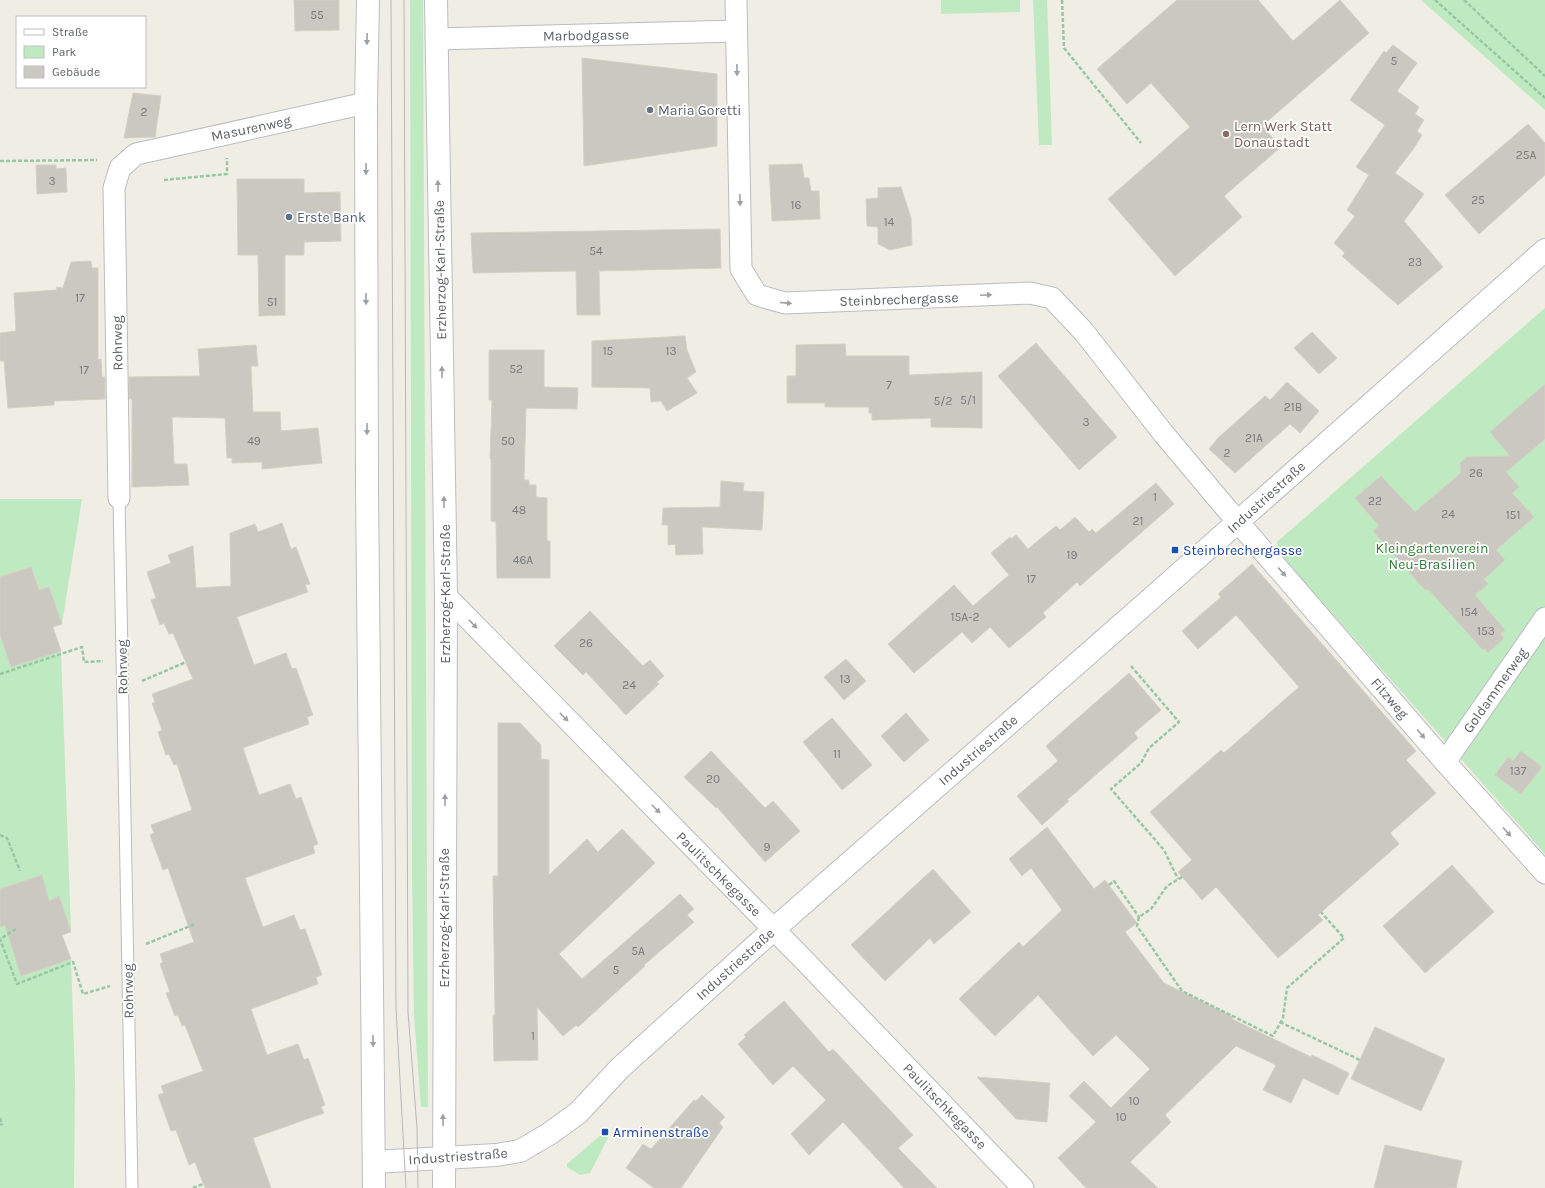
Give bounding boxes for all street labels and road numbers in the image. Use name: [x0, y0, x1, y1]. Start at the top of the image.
street label: Marbodgasse: [543, 26, 629, 45]
street label: Masurenweg: [210, 112, 293, 145]
street label: Erzherzog-Karl-Straße: [431, 200, 450, 340]
street label: Steinbrechergasse: [839, 289, 959, 310]
street label: Rohrweg: [109, 315, 126, 371]
street label: Industriestraße: [1224, 458, 1309, 537]
street label: Erzherzog-Karl-Straße: [437, 524, 454, 664]
street label: Rohrweg: [114, 639, 131, 695]
street label: Goldammerweg: [1460, 644, 1531, 736]
street label: Fitzweg: [1367, 674, 1412, 722]
street label: Industriestraße: [935, 711, 1021, 789]
street label: Paulitschkegasse: [673, 828, 765, 920]
street label: Erzherzog-Karl-Straße: [436, 848, 453, 988]
street label: Industriestraße: [693, 925, 778, 1004]
street label: Rohrweg: [120, 963, 137, 1019]
street label: Paulitschkegasse: [899, 1060, 990, 1153]
street label: Industriestraße: [408, 1145, 508, 1168]

